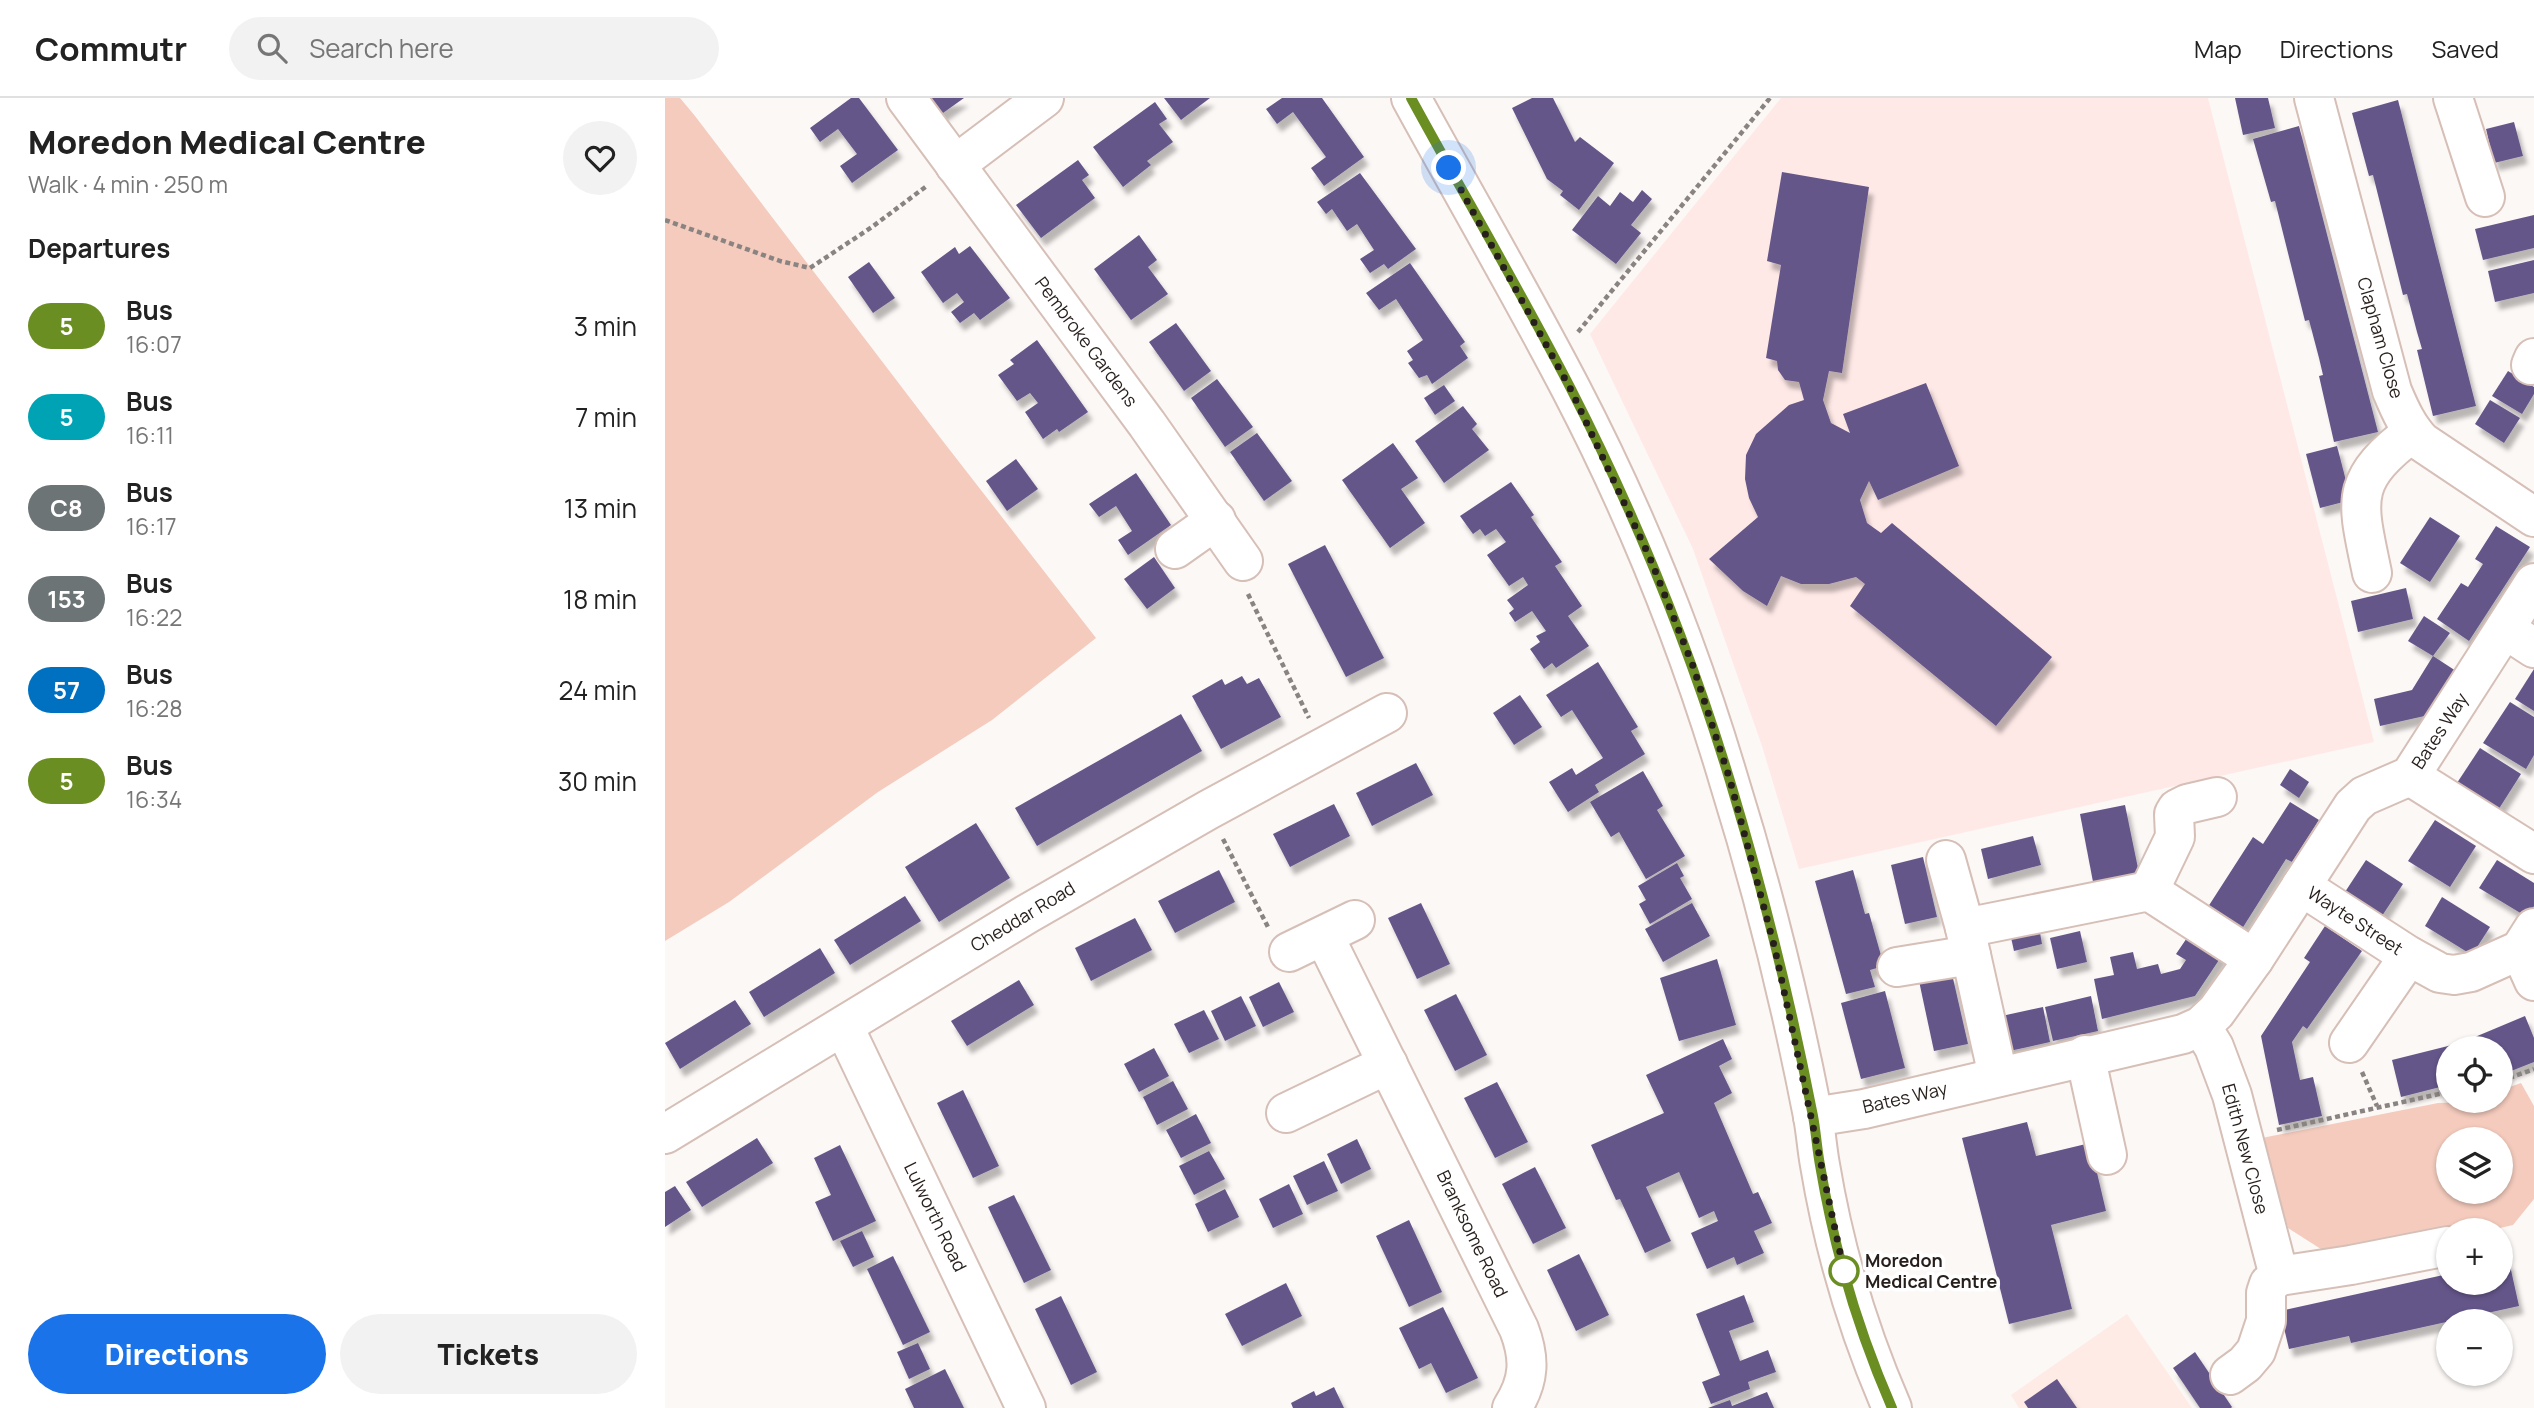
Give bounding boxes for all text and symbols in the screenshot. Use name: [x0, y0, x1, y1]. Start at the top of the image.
search box: [229, 17, 719, 80]
text: Commutr: [35, 26, 187, 71]
icon: search: [253, 29, 291, 67]
text: Search here: [309, 30, 454, 66]
text: Map: [2194, 32, 2242, 65]
text: Directions: [2280, 32, 2393, 65]
text: Saved: [2431, 32, 2499, 65]
text: Moredon Medical Centre: [28, 119, 426, 164]
button: heart: [563, 121, 637, 195]
your location: [1431, 150, 1466, 185]
text: Walk · 4 min · 250 m: [28, 168, 228, 200]
text: Departures: [28, 230, 170, 266]
street label: Pembroke Gardens: [1030, 272, 1144, 411]
street label: Clapham Close: [2352, 274, 2410, 401]
text: Bus: [126, 292, 173, 328]
text: 3 min: [574, 308, 637, 344]
text: 5: [59, 309, 74, 342]
text: 16:07: [126, 328, 182, 360]
text: Bus: [126, 383, 173, 419]
text: 7 min: [575, 399, 637, 435]
text: 5: [59, 400, 74, 433]
text: 16:11: [126, 419, 174, 451]
text: Bus: [126, 474, 173, 510]
text: 13 min: [564, 490, 637, 526]
text: C8: [50, 491, 83, 524]
text: 16:17: [126, 510, 177, 542]
text: Bus: [126, 565, 173, 601]
text: 18 min: [563, 581, 637, 617]
text: 153: [47, 582, 86, 615]
text: 16:22: [126, 601, 182, 633]
text: Bus: [126, 656, 173, 692]
text: 24 min: [559, 672, 637, 708]
text: 57: [53, 673, 80, 706]
street label: Bates Way: [2406, 687, 2473, 773]
text: 16:28: [126, 692, 183, 724]
text: Bus: [126, 747, 173, 783]
text: 30 min: [558, 763, 637, 799]
text: 5: [59, 764, 74, 797]
text: 16:34: [126, 783, 182, 815]
street label: Cheddar Road: [966, 875, 1079, 957]
street label: Wayte Street: [2303, 880, 2408, 960]
map controls: [2436, 1036, 2513, 1386]
button: locate: [2436, 1036, 2513, 1113]
street label: Bates Way: [1860, 1075, 1950, 1118]
street label: Edith New Close: [2217, 1081, 2275, 1217]
button: layers: [2436, 1127, 2513, 1204]
street label: Lulworth Road: [899, 1158, 973, 1275]
street label: Branksome Road: [1432, 1166, 1514, 1301]
button: +: [2436, 1218, 2513, 1295]
place label: Moredon Medical Centre: [1865, 1248, 1998, 1293]
marker: Moredon Medical Centre: [1829, 1256, 1859, 1286]
button: −: [2436, 1309, 2513, 1386]
button: Directions: [28, 1314, 326, 1394]
button: Tickets: [340, 1314, 637, 1394]

